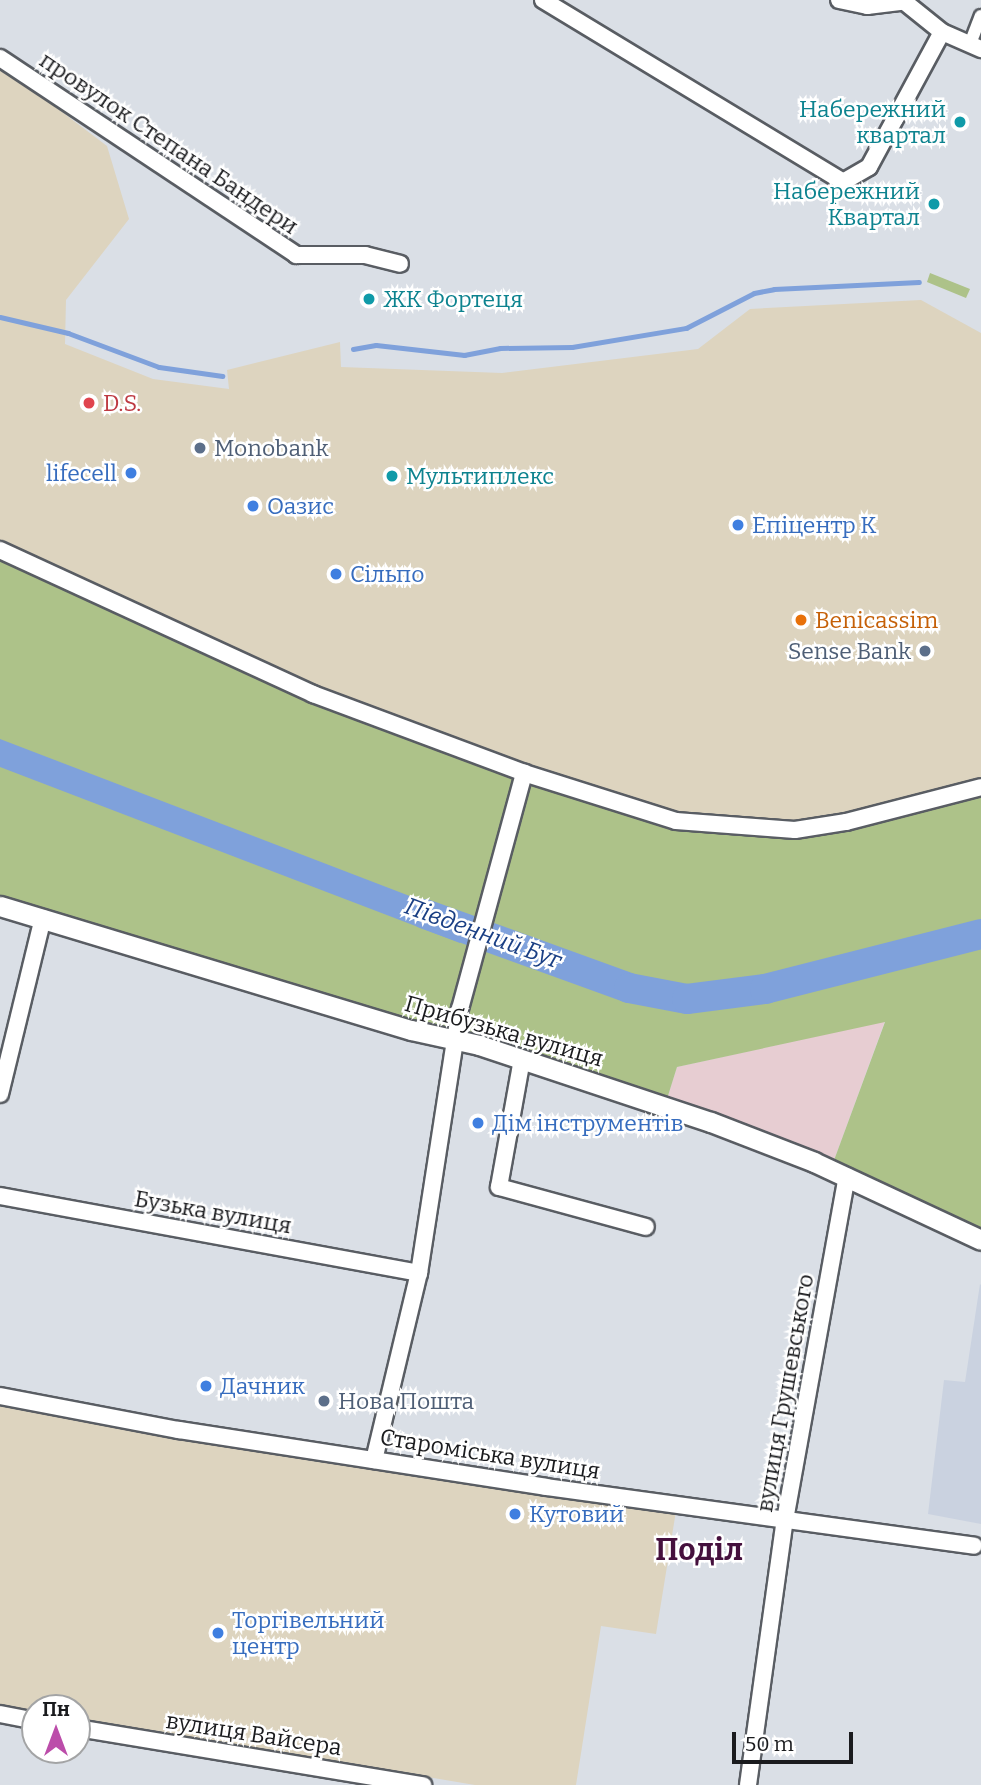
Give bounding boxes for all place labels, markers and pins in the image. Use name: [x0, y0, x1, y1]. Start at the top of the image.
place label: Набережний квартал: [799, 95, 946, 149]
marker: Набережний квартал: [952, 114, 968, 130]
place label: Набережний Квартал: [773, 177, 920, 231]
marker: Набережний Квартал: [926, 196, 942, 212]
place label: ЖК Фортеця: [383, 285, 523, 313]
marker: ЖК Фортеця: [361, 291, 377, 307]
place label: D.S.: [103, 389, 141, 417]
marker: D.S.: [81, 395, 97, 411]
place label: Monobank: [214, 434, 329, 462]
marker: Monobank: [192, 440, 208, 456]
place label: lifecell: [46, 459, 117, 487]
place label: Мультиплекс: [406, 462, 554, 490]
marker: lifecell: [123, 465, 139, 481]
marker: Мультиплекс: [384, 468, 400, 484]
place label: Оазис: [267, 492, 334, 520]
marker: Оазис: [245, 498, 261, 514]
place label: Епіцентр К: [752, 511, 877, 539]
marker: Епіцентр К: [730, 517, 746, 533]
place label: Сільпо: [350, 560, 424, 588]
marker: Сільпо: [328, 566, 344, 582]
place label: Benicassim: [815, 606, 938, 634]
marker: Benicassim: [793, 612, 809, 628]
place label: Sense Bank: [788, 637, 911, 665]
marker: Sense Bank: [917, 643, 933, 659]
place label: Дім інструментів: [492, 1109, 683, 1137]
marker: Дім інструментів: [470, 1115, 486, 1131]
place label: Дачник: [220, 1372, 305, 1400]
marker: Дачник: [198, 1378, 214, 1394]
place label: Нова Пошта: [338, 1387, 474, 1415]
marker: Нова Пошта: [316, 1393, 332, 1409]
place label: Кутовий: [529, 1500, 624, 1528]
marker: Кутовий: [507, 1506, 523, 1522]
place label: Торгівельний центр: [232, 1606, 384, 1660]
marker: Торгівельний центр: [210, 1625, 226, 1641]

